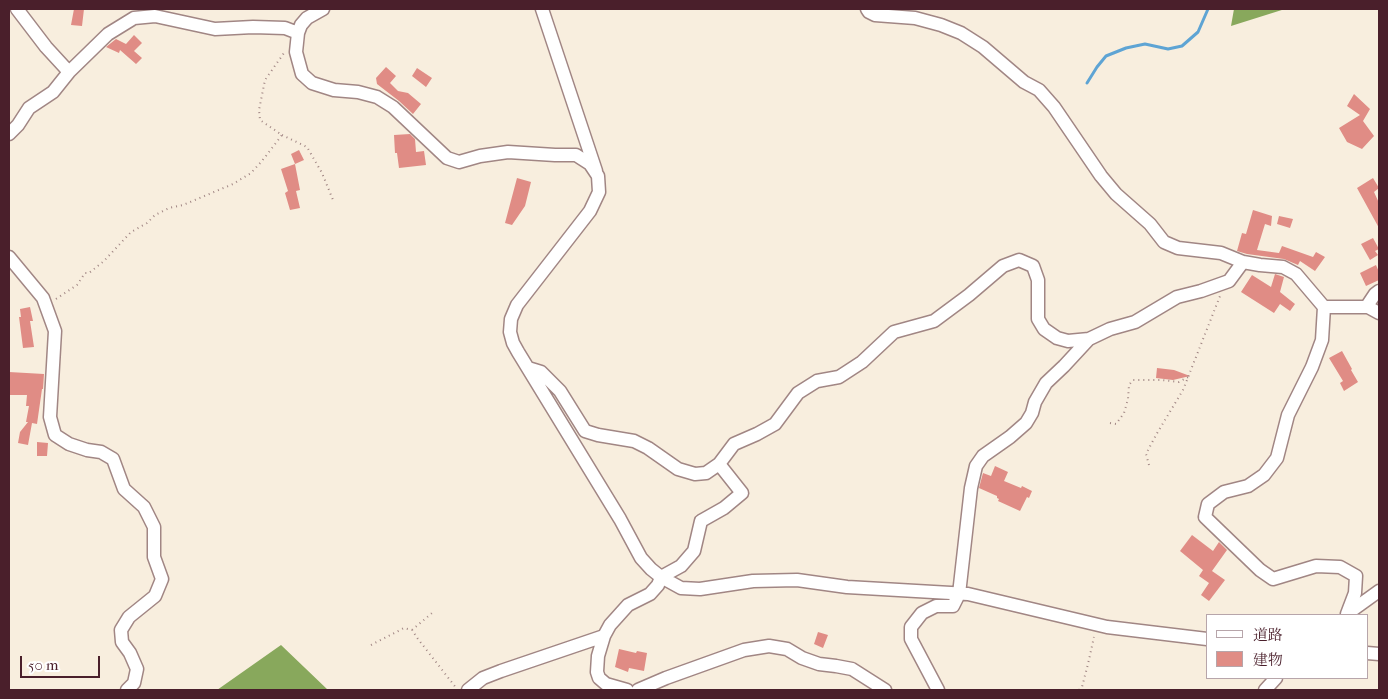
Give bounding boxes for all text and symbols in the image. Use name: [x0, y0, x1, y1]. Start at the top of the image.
legend: [1206, 614, 1368, 679]
text: 道路: [1253, 626, 1283, 644]
scale bar: [22, 646, 102, 678]
text: 建物: [1253, 651, 1283, 669]
text: 50 m: [28, 656, 58, 674]

